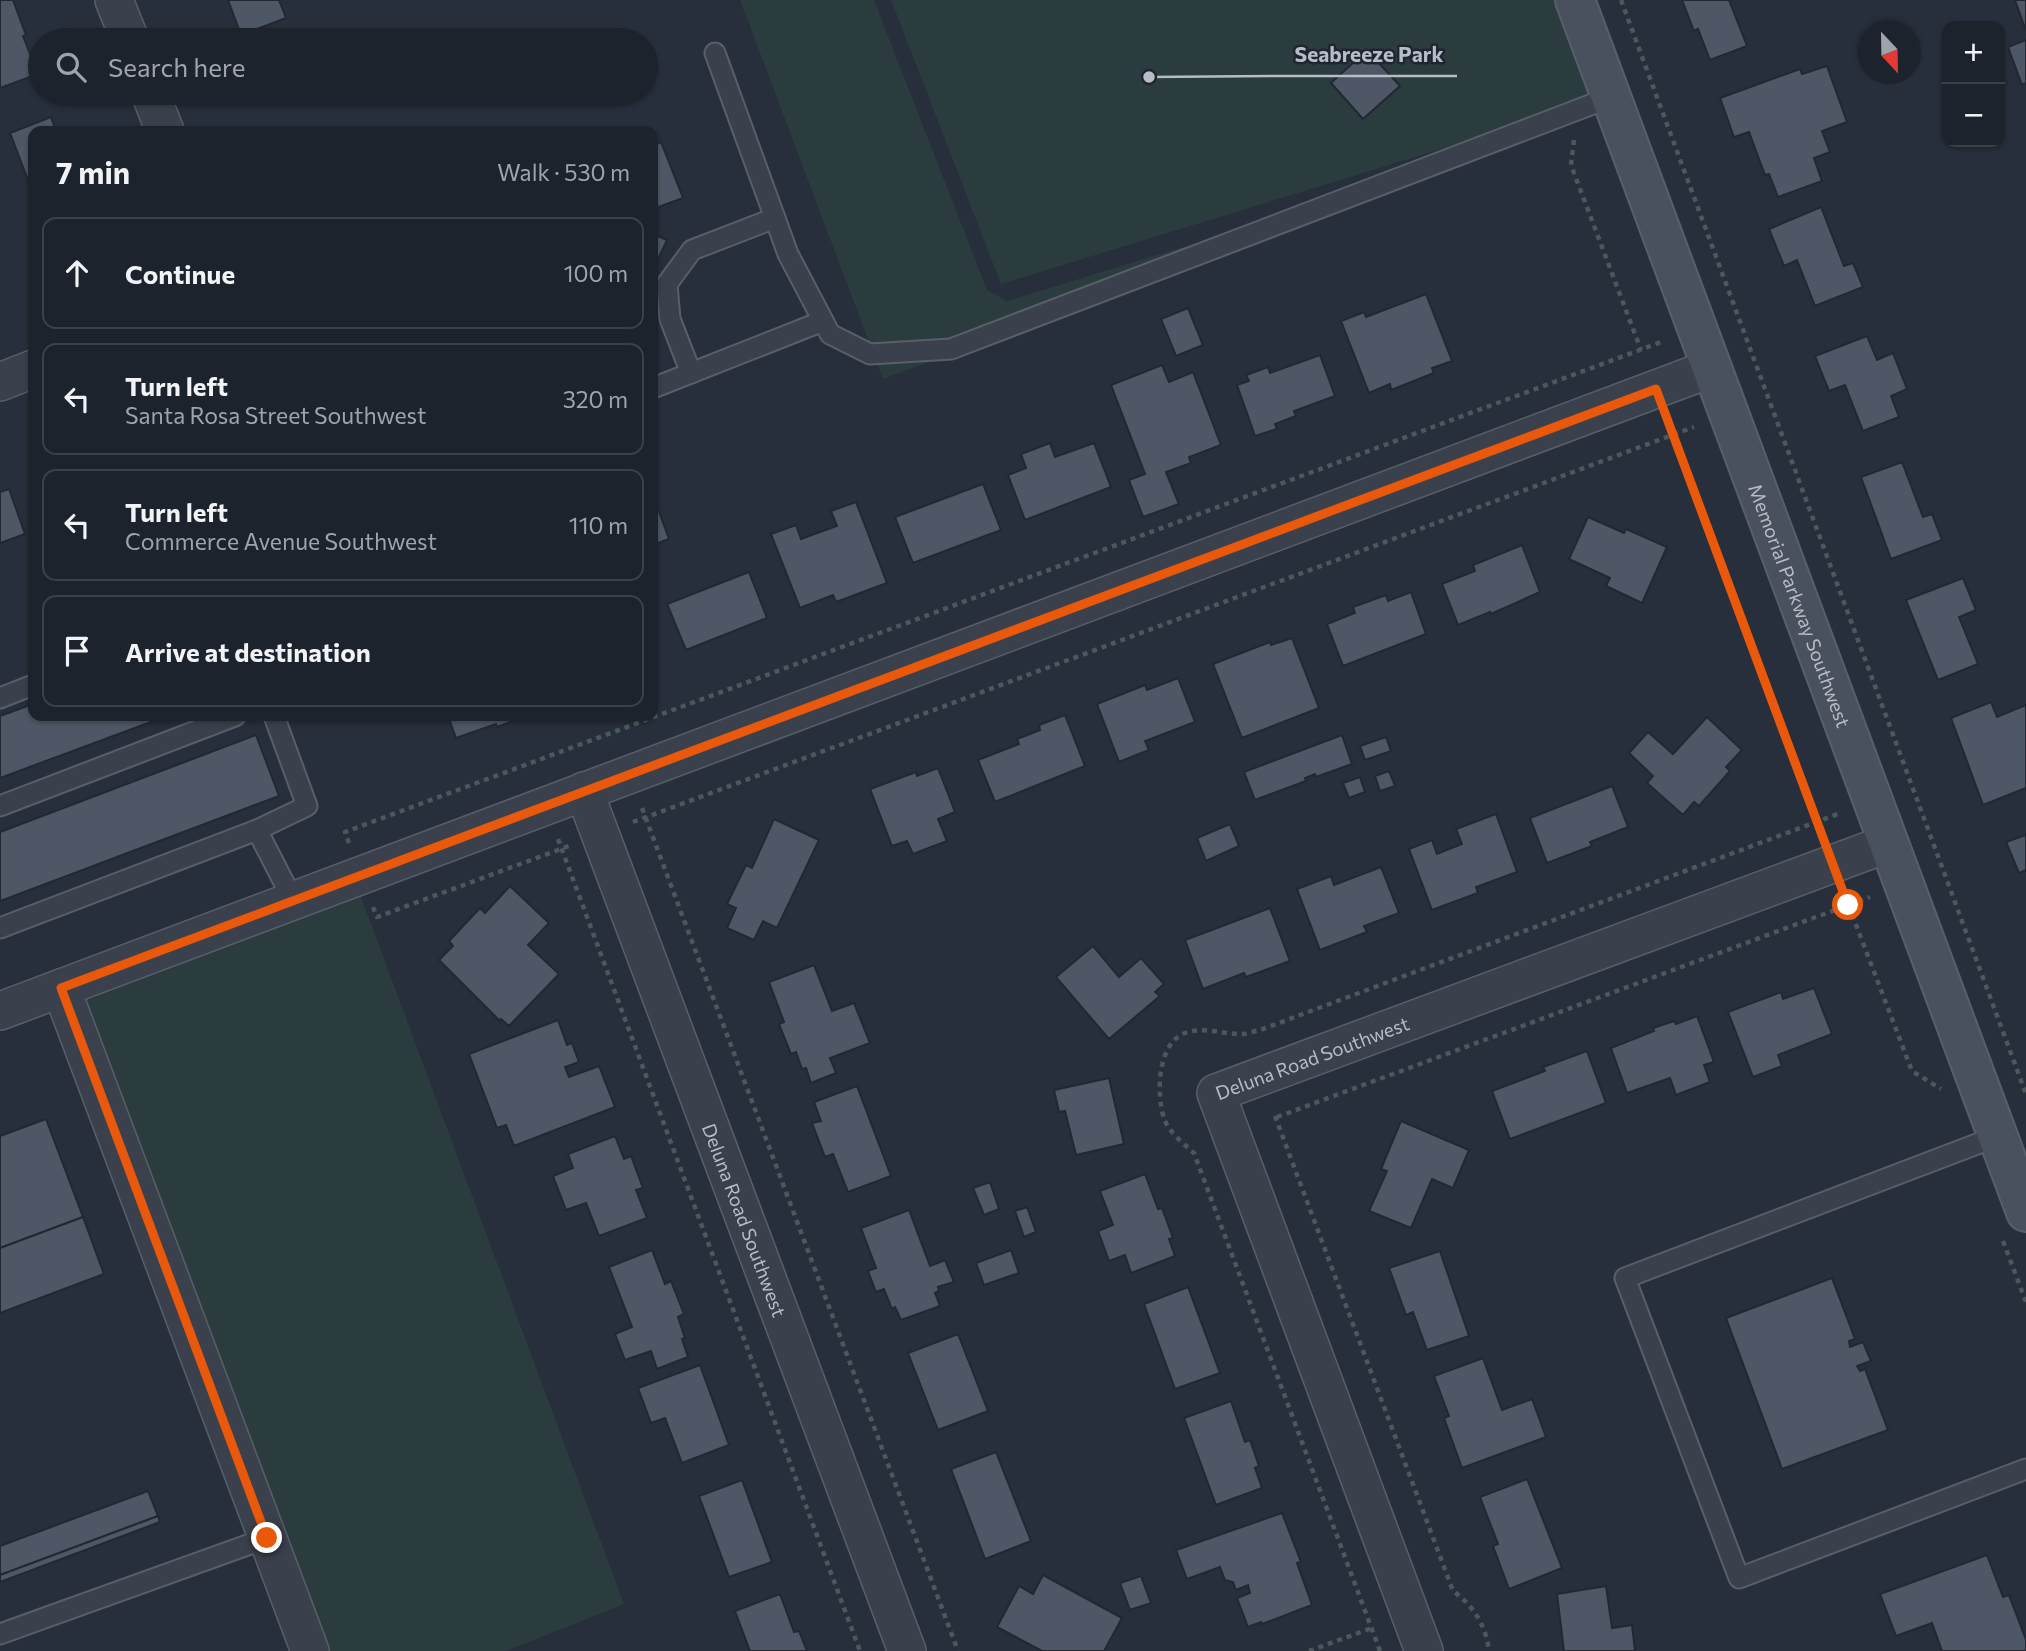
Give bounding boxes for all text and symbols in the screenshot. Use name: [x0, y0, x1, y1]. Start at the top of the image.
north arrow: [1858, 21, 1921, 84]
map controls: [1942, 21, 2005, 147]
button: +: [1942, 21, 2005, 84]
search box: [28, 28, 658, 105]
callout: Seabreeze Park: [1280, 34, 1457, 76]
text: Seabreeze Park: [1295, 41, 1443, 66]
icon: search: [52, 48, 90, 86]
text: Search here: [108, 51, 246, 82]
button: −: [1942, 84, 2005, 147]
text: 7 min: [56, 153, 130, 190]
text: Walk · 530 m: [497, 158, 630, 186]
icon: ahead: [58, 254, 96, 292]
text: Continue: [125, 258, 235, 289]
text: 100 m: [564, 259, 628, 287]
text: Turn left: [125, 370, 228, 401]
icon: left: [58, 380, 96, 418]
text: 320 m: [563, 385, 628, 413]
text: Santa Rosa Street Southwest: [125, 401, 426, 429]
street label: Memorial Parkway Southwest: [1745, 481, 1856, 731]
text: Turn left: [125, 496, 228, 527]
icon: left: [58, 506, 96, 544]
text: 110 m: [569, 511, 628, 539]
text: Commerce Avenue Southwest: [125, 527, 437, 555]
icon: arrive: [58, 632, 96, 670]
text: Arrive at destination: [125, 636, 371, 667]
route start: [1832, 889, 1863, 920]
street label: Deluna Road Southwest: [1212, 1011, 1412, 1104]
street label: Deluna Road Southwest: [698, 1120, 792, 1320]
route end: [251, 1522, 282, 1553]

